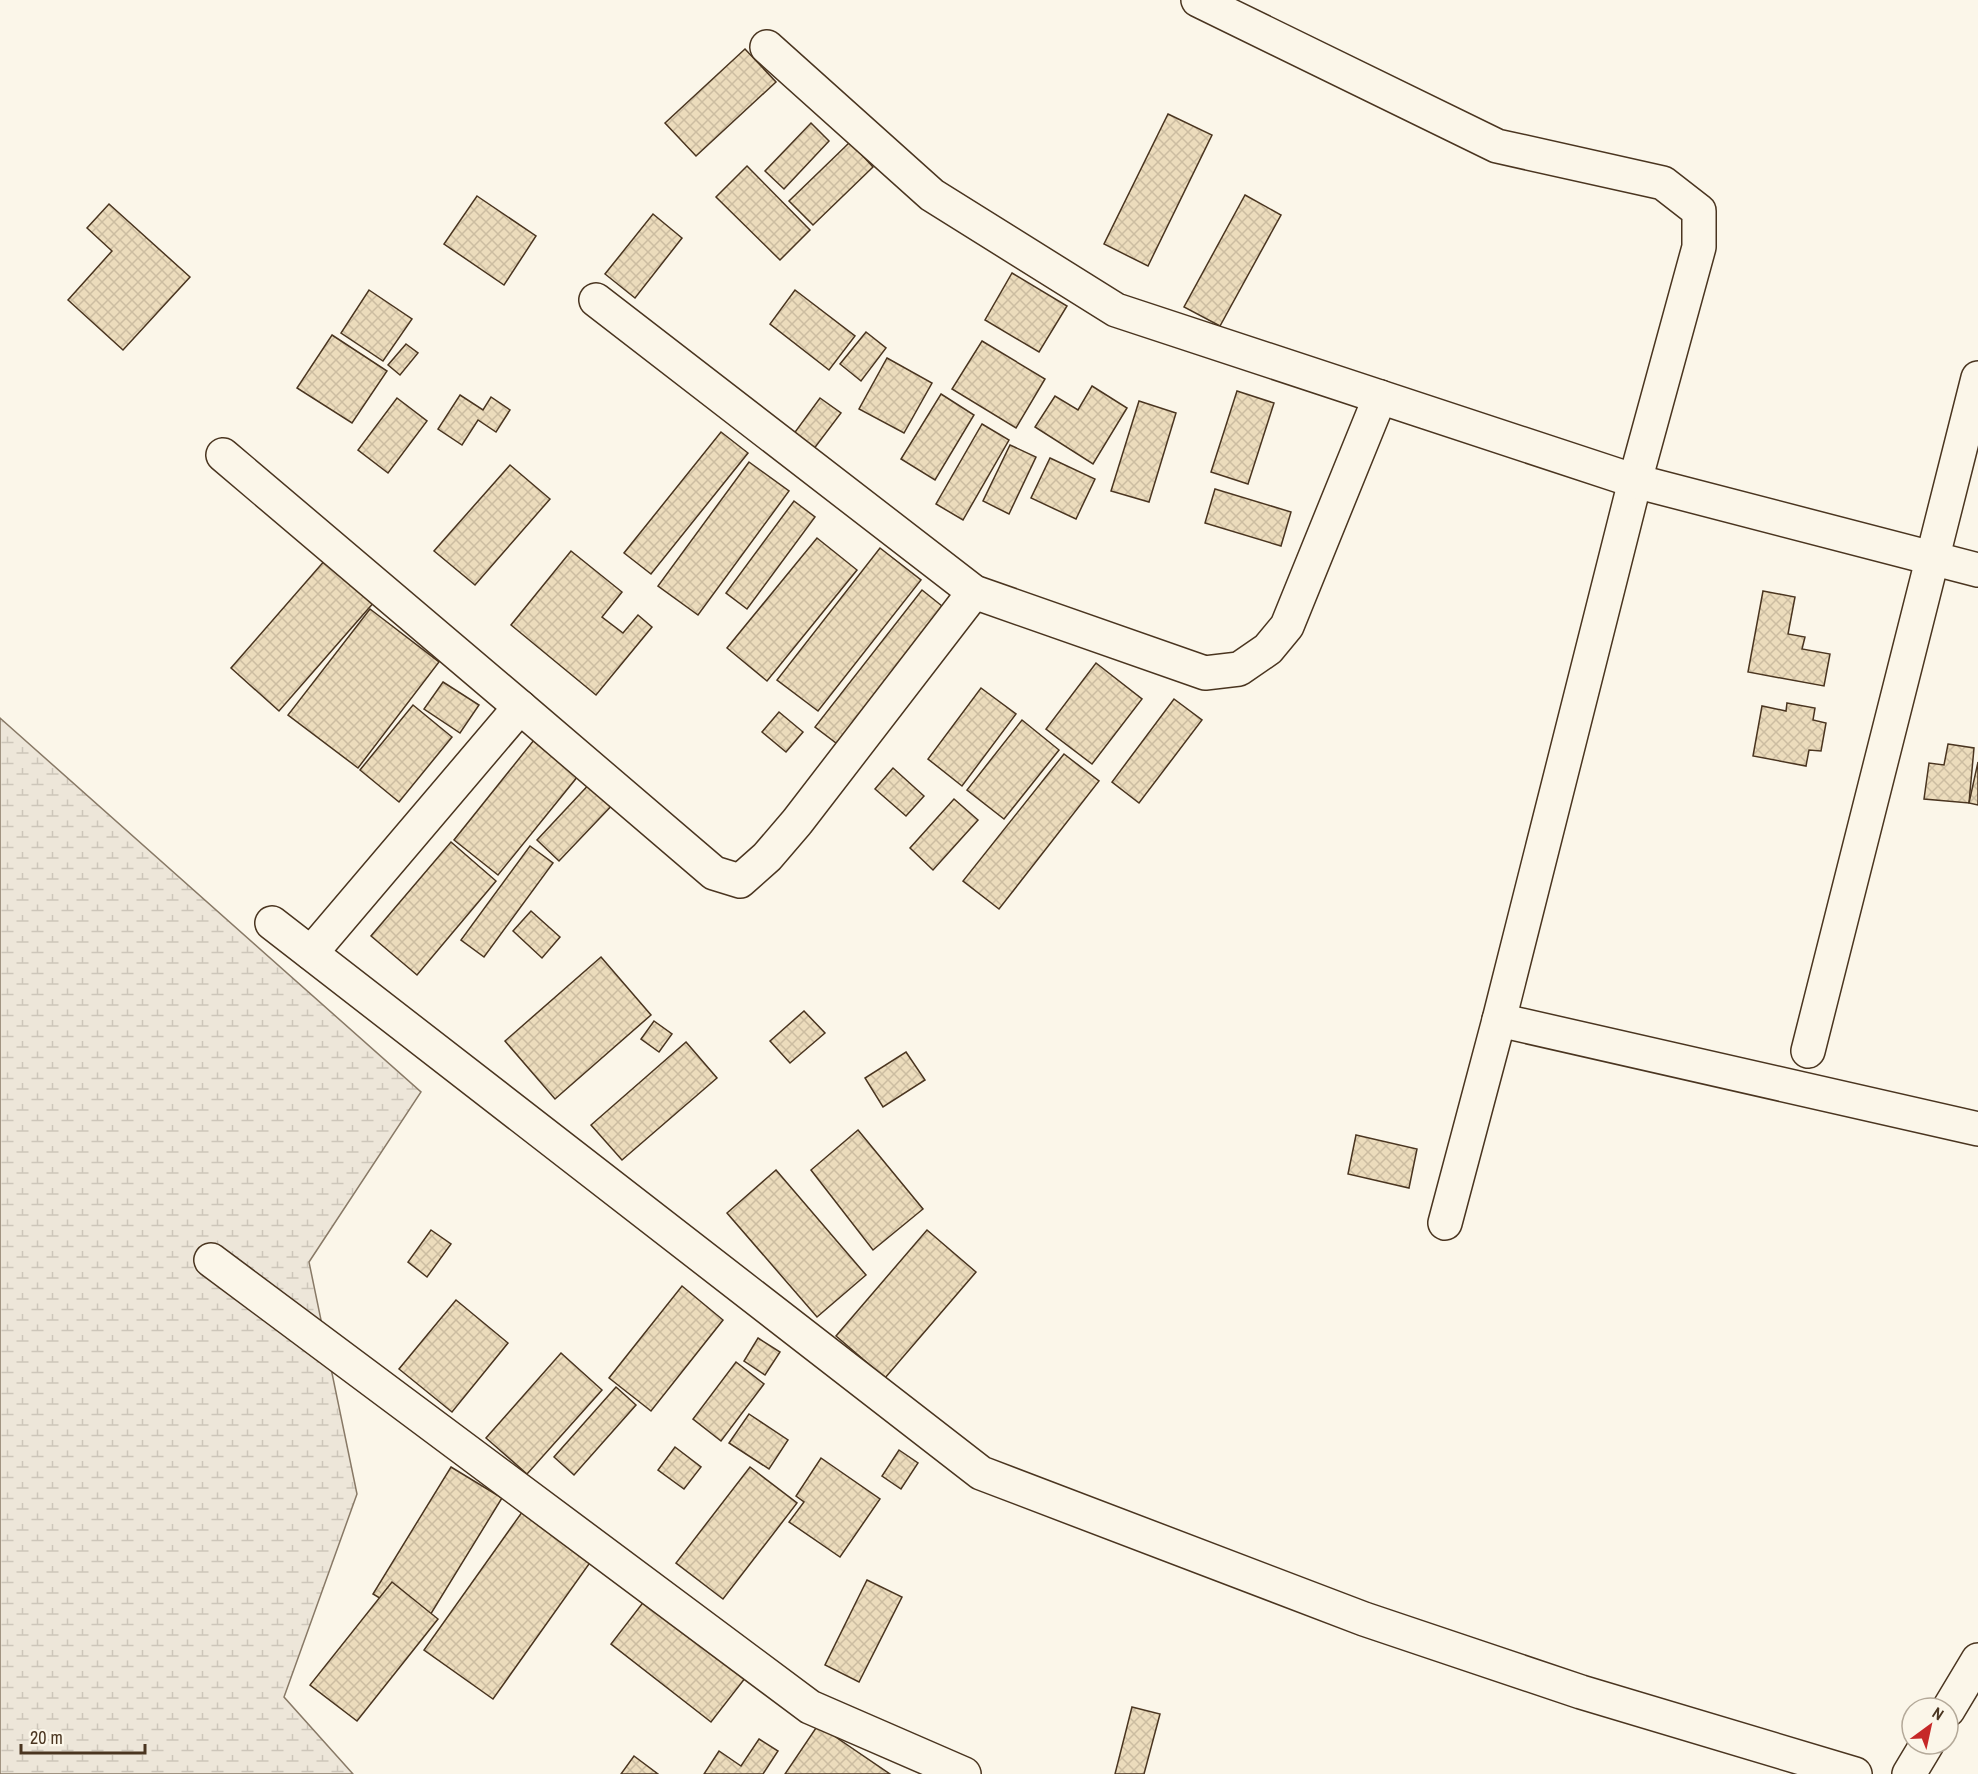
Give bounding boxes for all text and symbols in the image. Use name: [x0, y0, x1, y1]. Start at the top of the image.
north arrow: [1900, 1696, 1960, 1756]
text: N: [1928, 1702, 1948, 1725]
scale bar: [21, 1717, 146, 1755]
text: 20 m: [30, 1725, 63, 1750]

